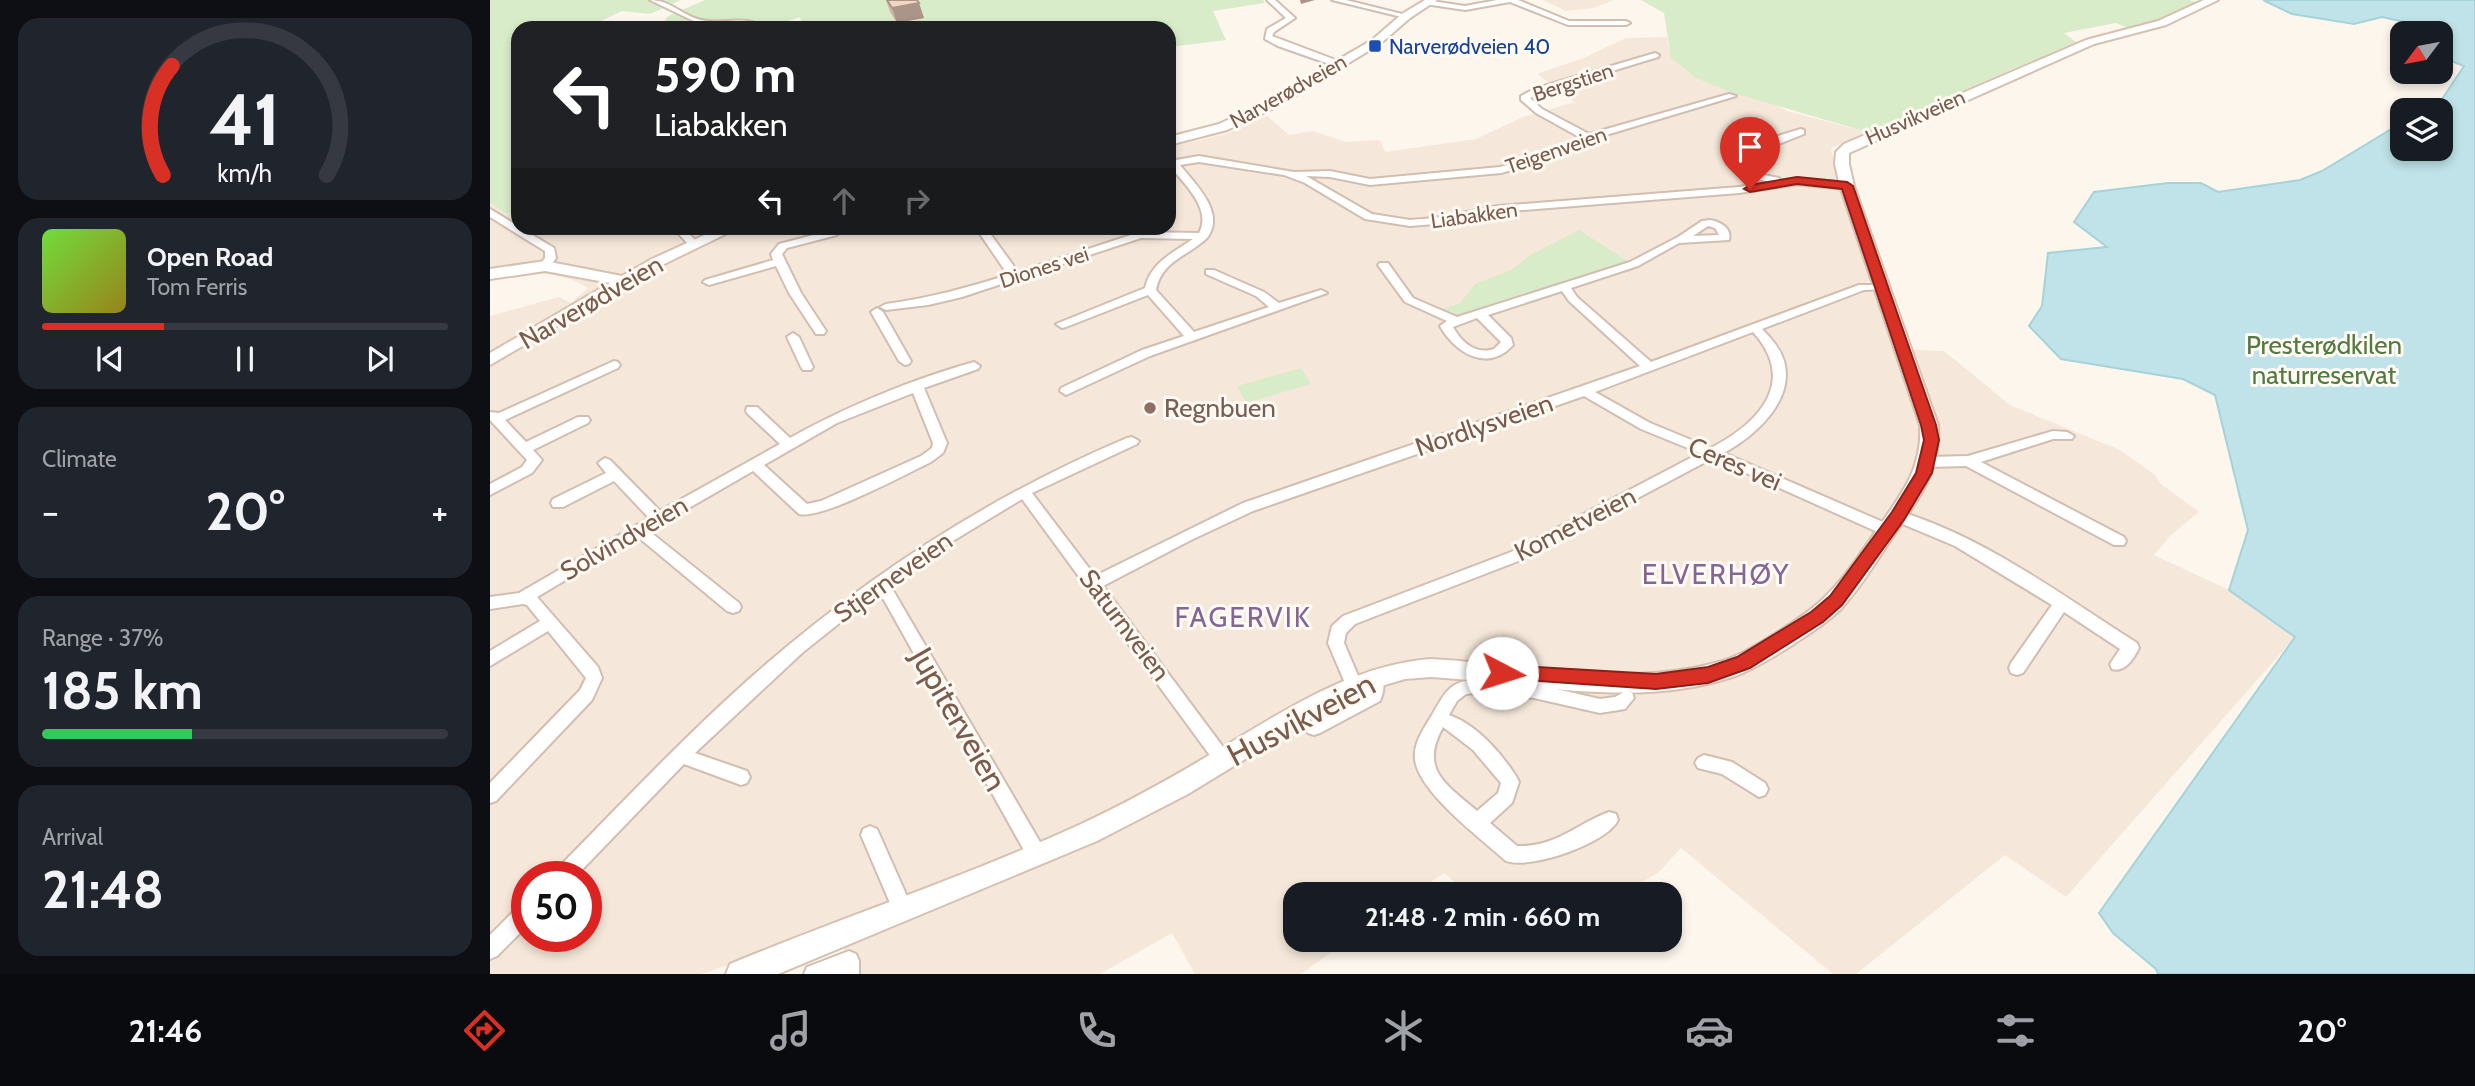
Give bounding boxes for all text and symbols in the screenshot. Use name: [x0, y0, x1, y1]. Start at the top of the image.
north arrow: [2390, 21, 2454, 84]
map controls: [2390, 21, 2453, 161]
place label: Narverødveien 40: [1389, 34, 1550, 59]
marker: Narverødveien 40: [1367, 38, 1383, 54]
text: 590 m: [654, 45, 796, 104]
icon: left: [539, 49, 630, 140]
street label: Narverødveien: [1225, 49, 1351, 133]
street label: Bergstien: [1530, 57, 1616, 107]
text: 41: [209, 75, 281, 163]
street label: Husvikveien: [1861, 84, 1969, 150]
button: layers: [2390, 98, 2453, 161]
text: Liabakken: [654, 105, 788, 144]
pin: [1720, 117, 1780, 189]
street label: Teigenveien: [1502, 121, 1610, 179]
icon: arrive: [1731, 128, 1769, 166]
text: km/h: [218, 158, 272, 188]
icon: left: [752, 182, 790, 220]
icon: ahead: [825, 182, 863, 220]
icon: right: [898, 182, 936, 220]
street label: Liabakken: [1429, 197, 1519, 233]
text: Open Road: [147, 241, 273, 273]
street label: Diones vei: [996, 241, 1092, 293]
street label: Narverødveien: [514, 248, 668, 356]
text: Tom Ferris: [147, 273, 247, 301]
park label: Presterødkilen naturreservat: [2246, 329, 2402, 391]
icon: previous: [91, 340, 129, 378]
icon: pause: [226, 340, 264, 378]
icon: next: [361, 340, 399, 378]
street label: Nordlysveien: [1411, 387, 1557, 463]
place label: Regnbuen: [1164, 392, 1276, 424]
marker: Regnbuen: [1142, 400, 1158, 416]
street label: Ceres vei: [1684, 430, 1786, 498]
text: Climate: [42, 445, 117, 473]
text: 20°: [205, 480, 285, 543]
street label: Kometveien: [1509, 480, 1641, 568]
text: −: [42, 488, 59, 535]
text: +: [431, 488, 448, 535]
street label: Solvindveien: [555, 489, 693, 587]
street label: Stjerneveien: [827, 524, 959, 630]
district label: ELVERHØY: [1642, 557, 1790, 591]
street label: Saturnveien: [1073, 563, 1177, 687]
district label: FAGERVIK: [1174, 600, 1312, 634]
text: Range · 37%: [42, 624, 163, 652]
position arrow: [1465, 636, 1539, 710]
street label: Jupiterveien: [902, 639, 1016, 798]
text: 185 km: [42, 659, 203, 722]
street label: Husvikveien: [1220, 664, 1382, 774]
text: Arrival: [42, 823, 103, 851]
text: 21:48: [42, 858, 164, 921]
speed limit sign: 50: [511, 861, 602, 952]
text: 21:48 · 2 min · 660 m: [1365, 901, 1600, 933]
icon: directions: [460, 1006, 509, 1055]
icon: music: [766, 1006, 815, 1055]
icon: phone: [1072, 1006, 1121, 1055]
icon: climate: [1379, 1006, 1428, 1055]
icon: car: [1685, 1006, 1734, 1055]
icon: filters: [1991, 1006, 2040, 1055]
text: 21:46: [129, 1011, 202, 1050]
text: 20°: [2298, 1011, 2346, 1050]

